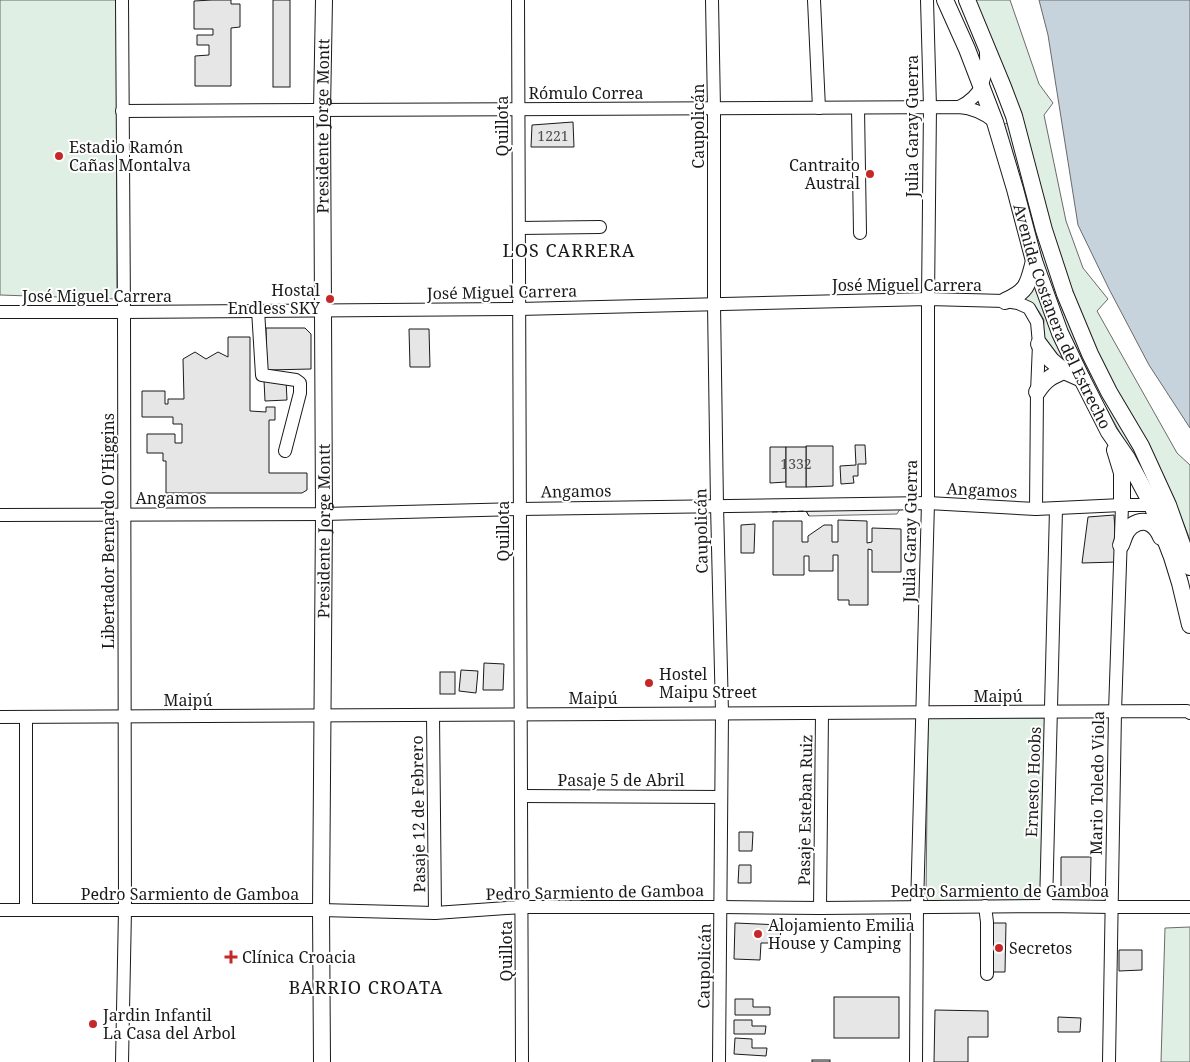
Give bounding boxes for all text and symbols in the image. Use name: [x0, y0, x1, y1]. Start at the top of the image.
street label: Presidente Jorge Montt: [311, 38, 334, 214]
street label: Julia Garay Guerra: [901, 55, 923, 198]
street label: Rómulo Correa: [528, 82, 644, 104]
street label: Caupolicán: [687, 83, 709, 169]
street label: Quillota: [491, 96, 513, 156]
house number: 1221: [537, 126, 569, 145]
place label: Estadio Ramón Cañas Montalva: [69, 136, 191, 176]
marker: Estadio Ramón Cañas Montalva: [53, 150, 65, 162]
place label: Cantraito Austral: [789, 154, 860, 194]
marker: Cantraito Austral: [864, 168, 876, 180]
street label: Avenida Costanera del Estrecho: [1008, 202, 1117, 433]
district label: LOS CARRERA: [502, 238, 636, 262]
street label: José Miguel Carrera: [831, 274, 982, 296]
place label: Hostal Endless SKY: [228, 279, 321, 319]
street label: José Miguel Carrera: [426, 280, 577, 304]
street label: José Miguel Carrera: [21, 285, 172, 307]
marker: Hostal Endless SKY: [324, 293, 336, 305]
street label: Libertador Bernardo O'Higgins: [97, 413, 119, 649]
street label: Presidente Jorge Montt: [312, 443, 335, 619]
house number: 1332: [780, 454, 812, 473]
street label: Julia Garay Guerra: [898, 460, 922, 603]
street label: Angamos: [946, 477, 1018, 503]
street label: Angamos: [540, 479, 612, 503]
street label: Angamos: [136, 487, 206, 509]
street label: Caupolicán: [689, 488, 713, 574]
street label: Quillota: [492, 501, 514, 561]
place label: Hostel Maipu Street: [659, 663, 757, 703]
marker: Hostel Maipu Street: [643, 677, 655, 689]
street label: Maipú: [973, 685, 1023, 707]
street label: Maipú: [568, 687, 618, 709]
street label: Maipú: [163, 689, 213, 711]
street label: Mario Toledo Viola: [1085, 711, 1109, 855]
street label: Ernesto Hoobs: [1020, 726, 1046, 838]
street label: Pasaje Esteban Ruiz: [793, 734, 817, 886]
street label: Pasaje 12 de Febrero: [406, 735, 430, 893]
street label: Pasaje 5 de Abril: [558, 769, 684, 791]
street label: Pedro Sarmiento de Gamboa: [486, 879, 704, 905]
street label: Pedro Sarmiento de Gamboa: [891, 880, 1109, 902]
street label: Pedro Sarmiento de Gamboa: [81, 883, 299, 905]
place label: Alojamiento Emilia House y Camping: [768, 914, 915, 954]
street label: Quillota: [495, 921, 517, 981]
street label: Caupolicán: [692, 923, 716, 1009]
marker: Alojamiento Emilia House y Camping: [752, 928, 764, 940]
place label: Secretos: [1009, 937, 1072, 959]
marker: Secretos: [993, 942, 1005, 954]
place label: Clínica Croacia: [242, 946, 356, 968]
marker: Clínica Croacia: [224, 950, 238, 964]
district label: BARRIO CROATA: [288, 975, 444, 999]
place label: Jardin Infantil La Casa del Arbol: [102, 1004, 236, 1044]
marker: Jardin Infantil La Casa del Arbol: [87, 1018, 99, 1030]

